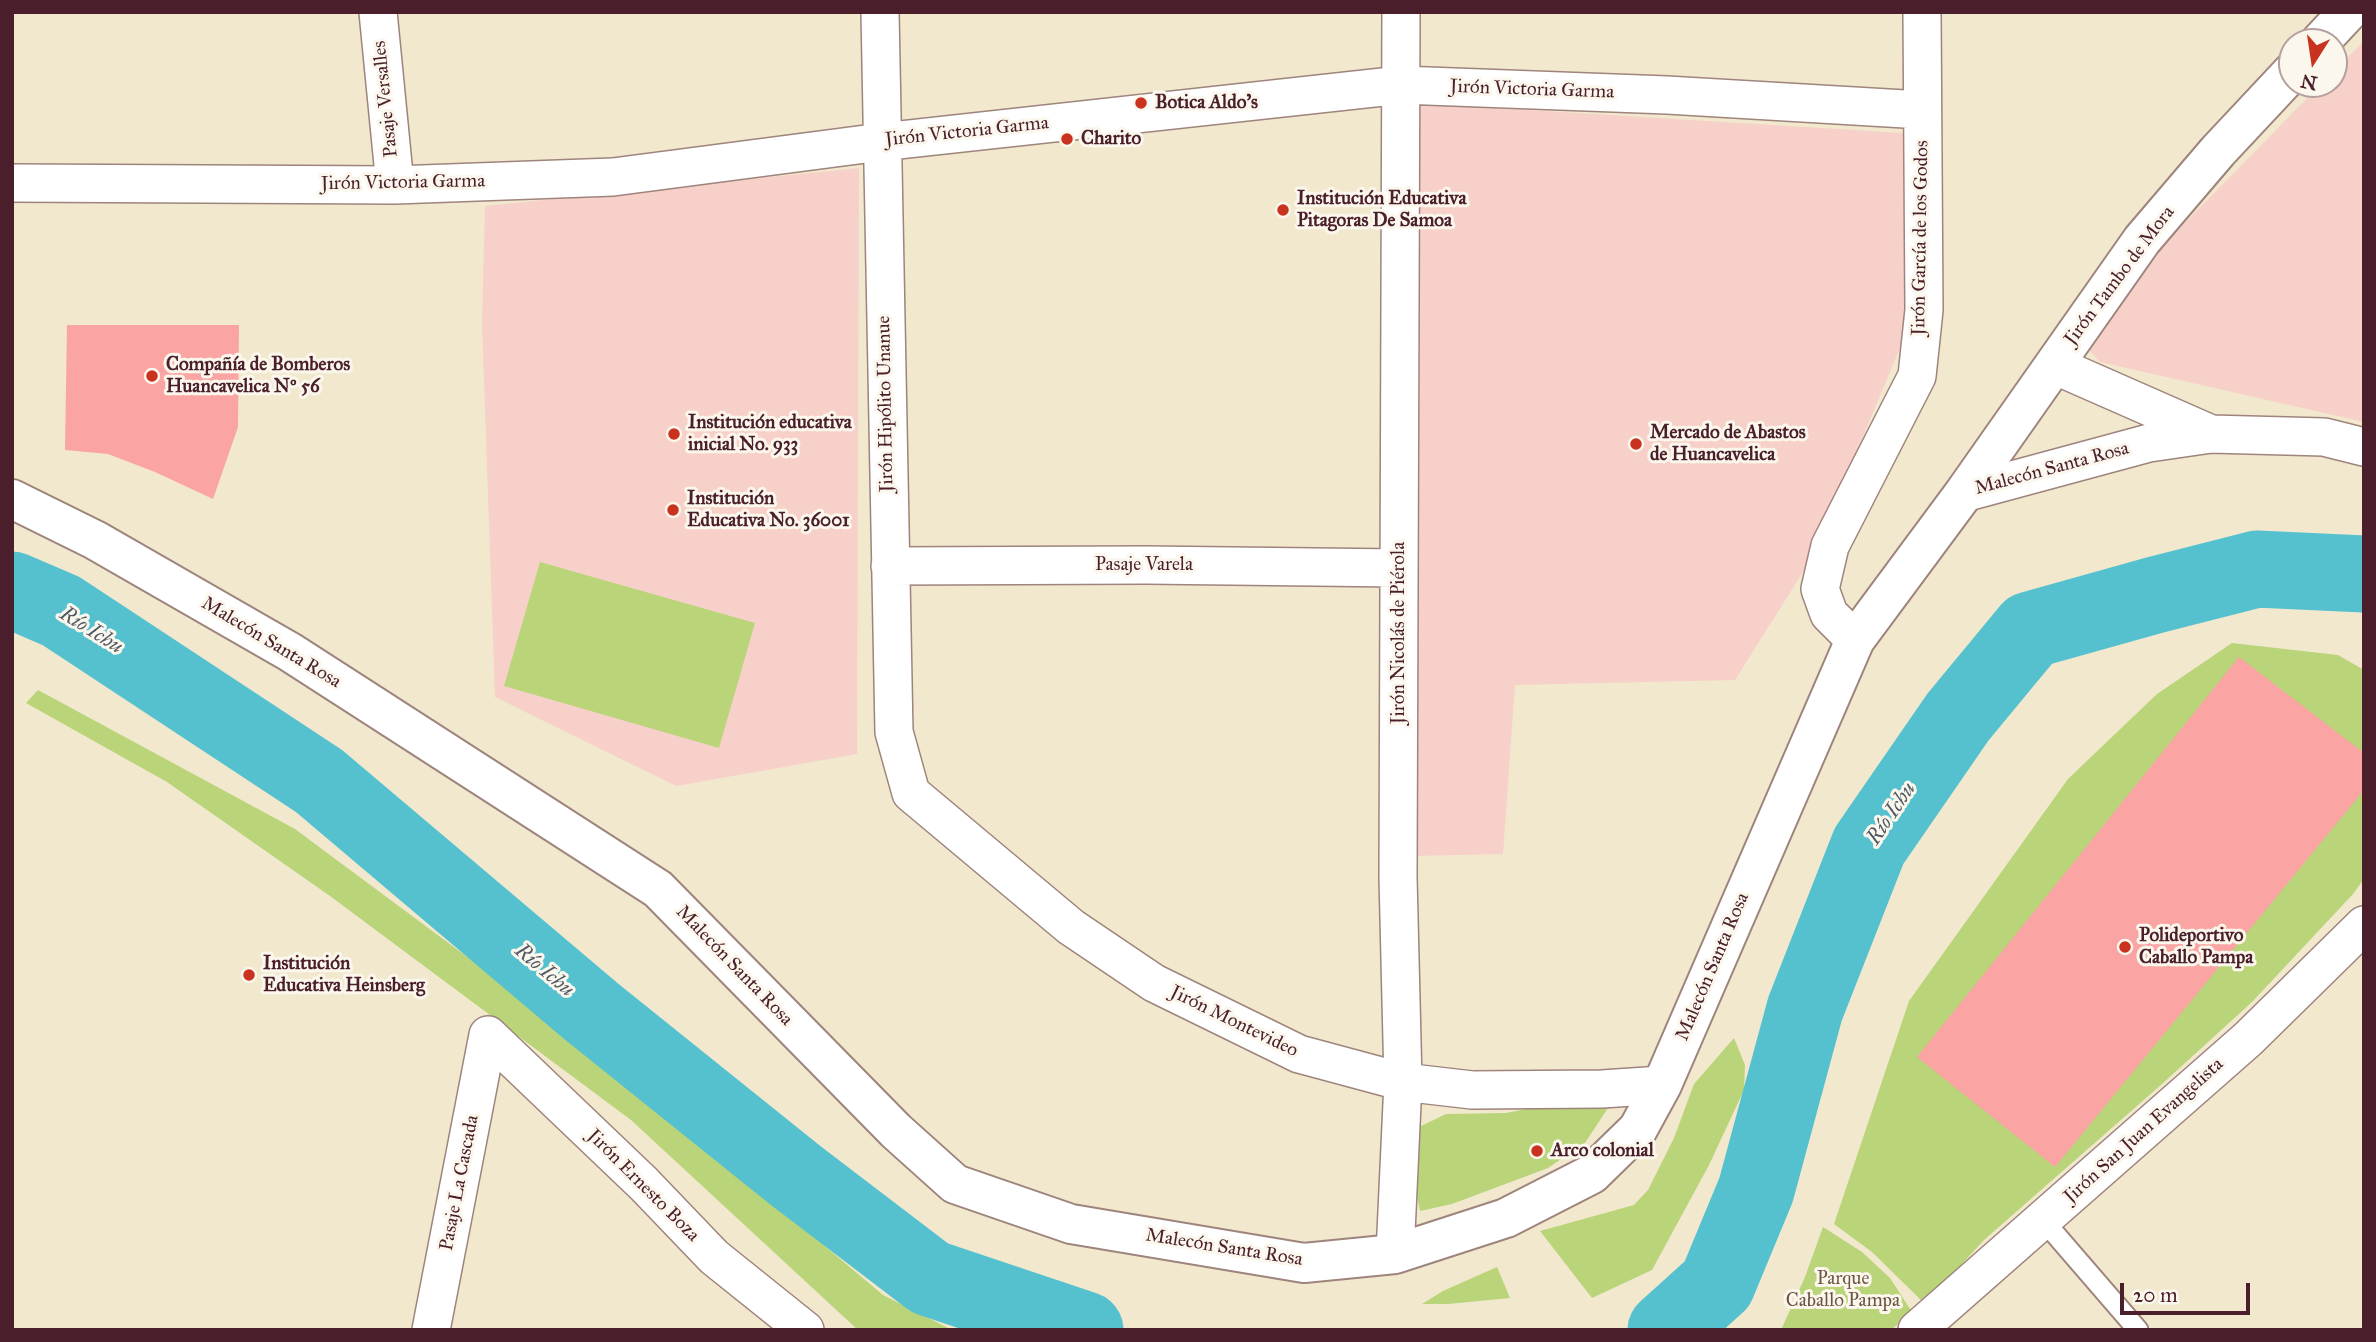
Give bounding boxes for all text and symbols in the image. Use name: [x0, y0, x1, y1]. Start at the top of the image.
north arrow: [2278, 28, 2348, 98]
street label: Pasaje Versalles: [369, 40, 403, 158]
text: N: [2299, 69, 2319, 95]
street label: Jirón Victoria Garma: [1450, 76, 1614, 104]
place label: Botica Aldo's: [1155, 92, 1258, 114]
marker: Botica Aldo's: [1133, 95, 1149, 111]
street label: Jirón Victoria Garma: [884, 112, 1050, 152]
place label: Charito: [1081, 128, 1141, 150]
marker: Charito: [1059, 131, 1075, 147]
street label: Jirón García de los Godos: [1908, 140, 1934, 336]
street label: Jirón Victoria Garma: [321, 170, 485, 196]
place label: Institución Educativa Pitagoras De Samoa: [1297, 188, 1466, 232]
marker: Institución Educativa Pitagoras De Samoa: [1275, 202, 1291, 218]
street label: Jirón Tambo de Mora: [2060, 202, 2180, 350]
street label: Jirón Hipólito Unanue: [873, 315, 899, 493]
place label: Compañía de Bomberos Huancavelica Nº 56: [166, 354, 350, 398]
marker: Compañía de Bomberos Huancavelica Nº 56: [144, 368, 160, 384]
place label: Institución educativa inicial No. 933: [688, 412, 852, 456]
place label: Mercado de Abastos de Huancavelica: [1650, 422, 1806, 466]
marker: Institución educativa inicial No. 933: [666, 426, 682, 442]
marker: Mercado de Abastos de Huancavelica: [1628, 436, 1644, 452]
street label: Malecón Santa Rosa: [1972, 437, 2132, 501]
place label: Institución Educativa No. 36001: [687, 488, 850, 532]
marker: Institución Educativa No. 36001: [665, 502, 681, 518]
street label: Jirón Nicolás de Piérola: [1388, 542, 1410, 724]
street label: Pasaje Varela: [1095, 554, 1193, 576]
street label: Malecón Santa Rosa: [197, 592, 345, 694]
water label: Río Ichu: [55, 602, 127, 660]
water label: Río Ichu: [1862, 778, 1922, 850]
street label: Malecón Santa Rosa: [1672, 890, 1754, 1044]
street label: Malecón Santa Rosa: [671, 901, 797, 1031]
place label: Polideportivo Caballo Pampa: [2139, 925, 2253, 969]
water label: Río Ichu: [509, 939, 579, 1003]
marker: Polideportivo Caballo Pampa: [2117, 939, 2133, 955]
place label: Institución Educativa Heinsberg: [263, 953, 425, 997]
marker: Institución Educativa Heinsberg: [241, 967, 257, 983]
street label: Jirón Montevideo: [1166, 981, 1302, 1063]
street label: Jirón San Juan Evangelista: [2060, 1053, 2228, 1209]
street label: Pasaje La Cascada: [436, 1113, 484, 1253]
street label: Jirón Ernesto Boza: [582, 1125, 704, 1247]
place label: Arco colonial: [1551, 1140, 1654, 1162]
marker: Arco colonial: [1529, 1143, 1545, 1159]
street label: Malecón Santa Rosa: [1144, 1224, 1304, 1272]
park label: Parque Caballo Pampa: [1786, 1268, 1900, 1312]
scale bar: [2124, 1268, 2254, 1312]
text: 20 m: [2133, 1282, 2178, 1308]

